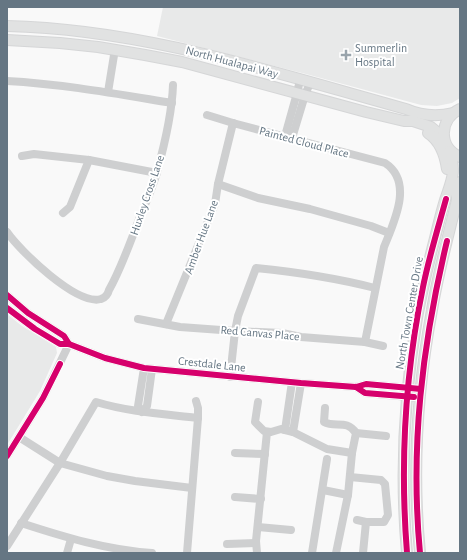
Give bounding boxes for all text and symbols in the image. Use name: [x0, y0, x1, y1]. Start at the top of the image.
place label: Summerlin Hospital: [355, 42, 407, 68]
street label: North Hualapai Way: [184, 44, 279, 81]
marker: Summerlin Hospital: [340, 49, 352, 61]
street label: Painted Cloud Place: [258, 124, 350, 160]
street label: Huxley Cross Lane: [128, 153, 167, 237]
street label: Amber Hue Lane: [182, 198, 220, 276]
street label: North Town Center Drive: [393, 256, 425, 370]
street label: Red Canvas Place: [220, 324, 300, 342]
street label: Crestdale Lane: [178, 354, 246, 374]

